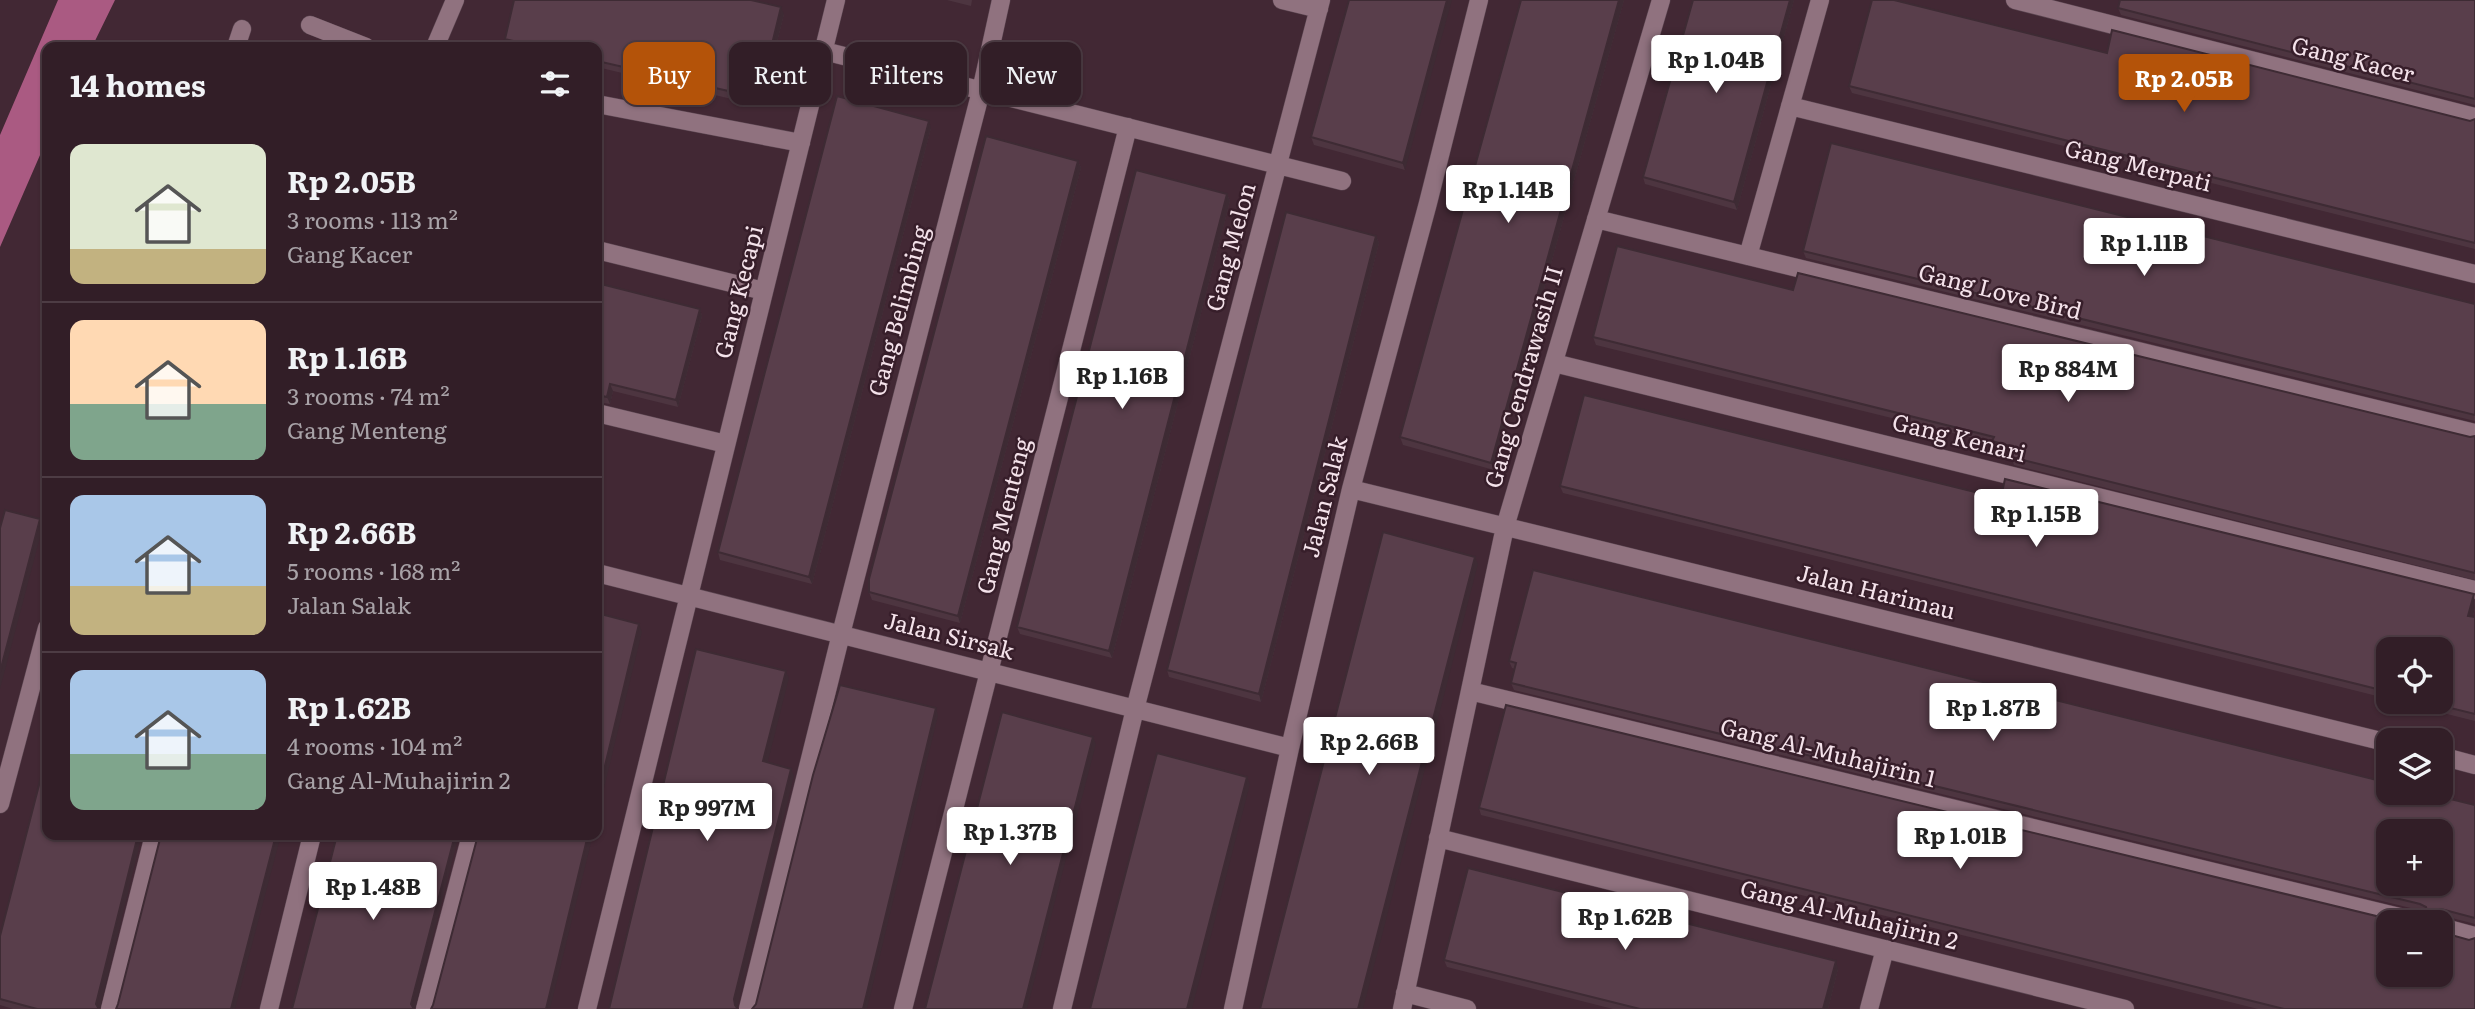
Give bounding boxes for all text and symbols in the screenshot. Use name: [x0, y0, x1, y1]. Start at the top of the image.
street label: Gang Kacer: [2289, 26, 2419, 90]
pin: Rp 1.04B: [1644, 36, 1788, 95]
text: Rp 1.04B: [1667, 41, 1765, 75]
chip: Buy: [623, 42, 715, 105]
chip: Rent: [729, 42, 831, 105]
chip: Filters: [845, 42, 967, 105]
chip: New: [981, 42, 1081, 105]
pin: Rp 2.05B: [2112, 54, 2256, 114]
text: Rp 2.05B: [2135, 60, 2233, 94]
text: 14 homes: [70, 62, 206, 106]
icon: filters: [536, 65, 574, 103]
street label: Gang Merpati: [2062, 129, 2216, 199]
text: Rp 2.05B: [287, 158, 416, 202]
pin: Rp 1.14B: [1436, 166, 1580, 225]
text: Rp 1.14B: [1462, 171, 1554, 205]
icon: home: [126, 172, 210, 256]
street label: Gang Melon: [1196, 178, 1263, 315]
text: 3 rooms · 113 m²: [287, 202, 458, 236]
pin: Rp 1.11B: [2072, 218, 2216, 278]
street label: Gang Kecapi: [704, 221, 770, 362]
street label: Gang Belimbing: [858, 221, 936, 400]
text: Rp 1.11B: [2100, 224, 2188, 258]
text: Gang Kacer: [287, 236, 412, 270]
street label: Gang Love Bird: [1915, 253, 2086, 327]
street label: Gang Cendrawasih II: [1474, 261, 1570, 492]
text: Rp 1.16B: [287, 334, 408, 378]
pin: Rp 884M: [2003, 344, 2133, 404]
icon: home: [126, 348, 210, 432]
text: Rp 884M: [2018, 350, 2118, 384]
pin: Rp 1.16B: [1050, 352, 1194, 411]
text: Rp 1.16B: [1076, 357, 1168, 391]
text: 3 rooms · 74 m²: [287, 378, 450, 412]
street label: Gang Kenari: [1889, 403, 2030, 469]
text: Gang Menteng: [287, 412, 447, 446]
street label: Jalan Salak: [1292, 431, 1355, 561]
street label: Gang Menteng: [966, 434, 1038, 597]
pin: Rp 1.15B: [1964, 490, 2108, 549]
text: Rp 1.15B: [1990, 495, 2082, 529]
text: Rp 2.66B: [287, 509, 416, 553]
icon: home: [126, 523, 210, 607]
text: 5 rooms · 168 m²: [287, 553, 460, 587]
street label: Jalan Harimau: [1793, 554, 1960, 626]
text: Jalan Salak: [287, 587, 411, 621]
street label: Jalan Sirsak: [881, 601, 1019, 667]
map controls: [2376, 637, 2453, 987]
button: locate: [2376, 637, 2453, 714]
text: Rp 1.62B: [287, 684, 411, 728]
pin: Rp 1.87B: [1921, 684, 2065, 743]
text: Rp 1.87B: [1945, 689, 2041, 723]
icon: home: [126, 698, 210, 782]
street label: Gang Al-Muhajirin 1: [1717, 708, 1940, 794]
pin: Rp 2.66B: [1297, 718, 1441, 777]
text: Rp 2.66B: [1319, 723, 1419, 757]
text: 4 rooms · 104 m²: [287, 728, 462, 762]
button: layers: [2376, 728, 2453, 805]
text: Gang Al-Muhajirin 2: [287, 762, 510, 796]
pin: Rp 997M: [642, 784, 772, 843]
text: Rp 997M: [658, 789, 756, 823]
pin: Rp 1.37B: [938, 808, 1082, 867]
pin: Rp 1.01B: [1888, 812, 2032, 871]
text: Rp 1.37B: [963, 813, 1057, 847]
text: Rp 1.01B: [1913, 817, 2007, 851]
button: +: [2376, 819, 2453, 896]
pin: Rp 1.48B: [301, 862, 445, 922]
text: Rp 1.48B: [325, 868, 421, 902]
street label: Gang Al-Muhajirin 2: [1737, 870, 1962, 957]
pin: Rp 1.62B: [1553, 892, 1697, 952]
text: Rp 1.62B: [1577, 898, 1673, 932]
button: −: [2376, 910, 2453, 987]

